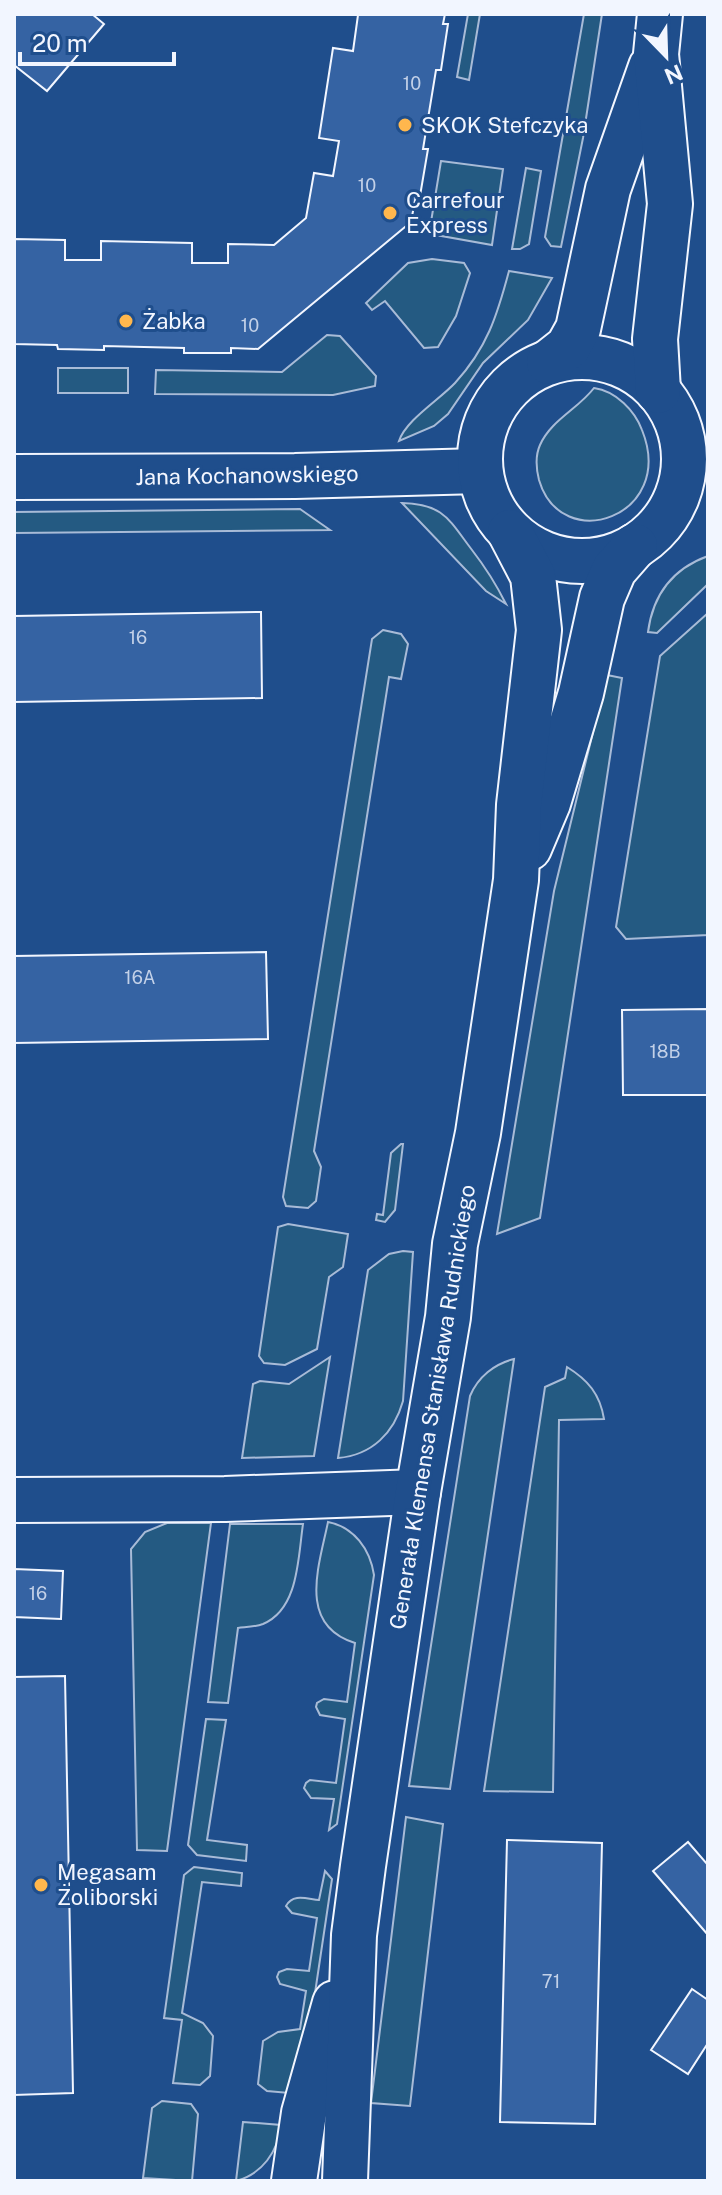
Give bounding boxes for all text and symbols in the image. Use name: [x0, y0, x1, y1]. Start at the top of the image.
scale bar: [20, 16, 174, 66]
north arrow: [626, 16, 706, 96]
text: 20 m: [32, 29, 88, 57]
text: N: [661, 59, 687, 90]
house number: 10: [403, 73, 421, 94]
place label: SKOK Stefczyka: [421, 112, 588, 138]
marker: SKOK Stefczyka: [396, 116, 414, 134]
house number: 10: [358, 175, 376, 196]
place label: Carrefour Express: [406, 187, 505, 238]
marker: Carrefour Express: [381, 204, 399, 222]
place label: Żabka: [142, 307, 206, 334]
marker: Żabka: [117, 312, 135, 330]
house number: 10: [241, 315, 259, 336]
street label: Jana Kochanowskiego: [135, 460, 359, 490]
house number: 16: [129, 627, 147, 648]
house number: 16A: [124, 967, 156, 988]
house number: 18B: [649, 1041, 681, 1062]
street label: Generała Klemensa Stanisława Rudnickiego: [384, 1183, 480, 1631]
house number: 16: [29, 1583, 47, 1604]
place label: Megasam Żoliborski: [57, 1859, 158, 1910]
marker: Megasam Żoliborski: [32, 1876, 50, 1894]
house number: 71: [542, 1971, 560, 1992]

